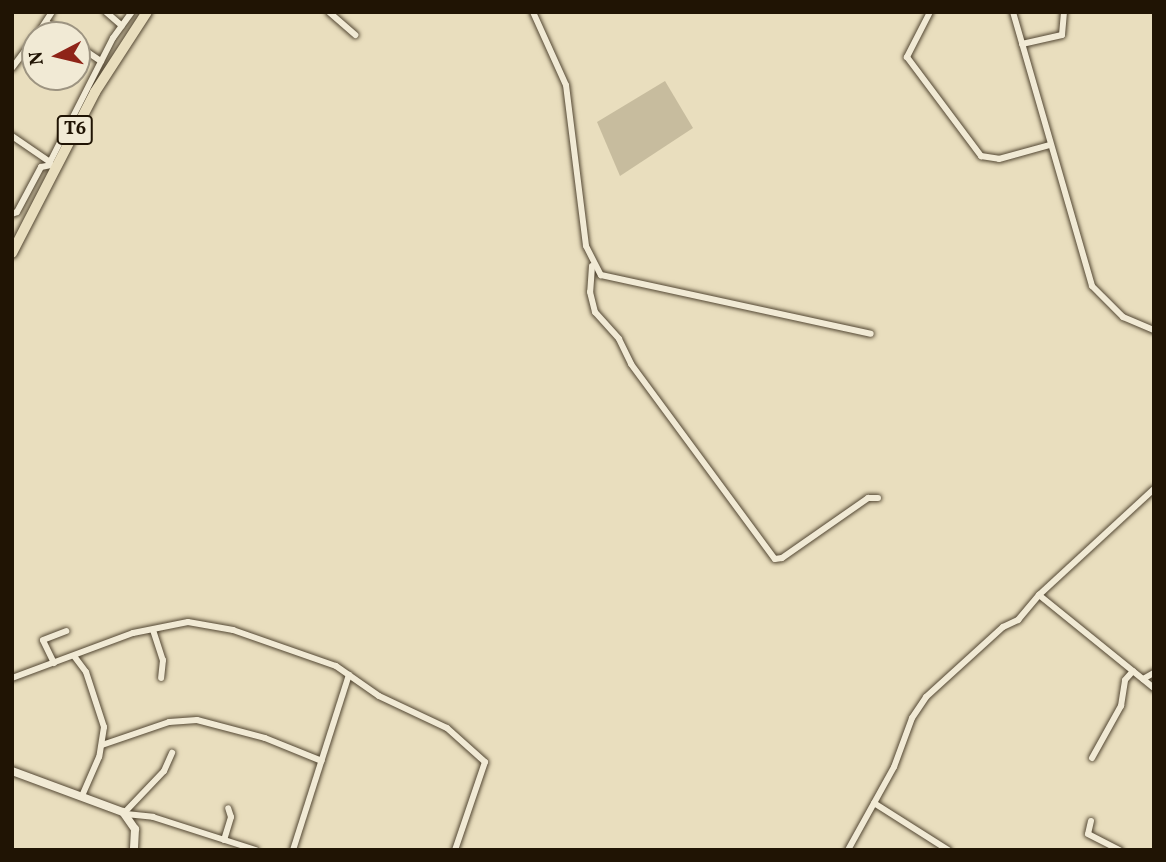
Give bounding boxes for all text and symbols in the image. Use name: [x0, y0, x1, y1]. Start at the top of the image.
north arrow: [21, 21, 91, 91]
text: N: [23, 50, 51, 67]
road number: T6: [56, 114, 94, 146]

